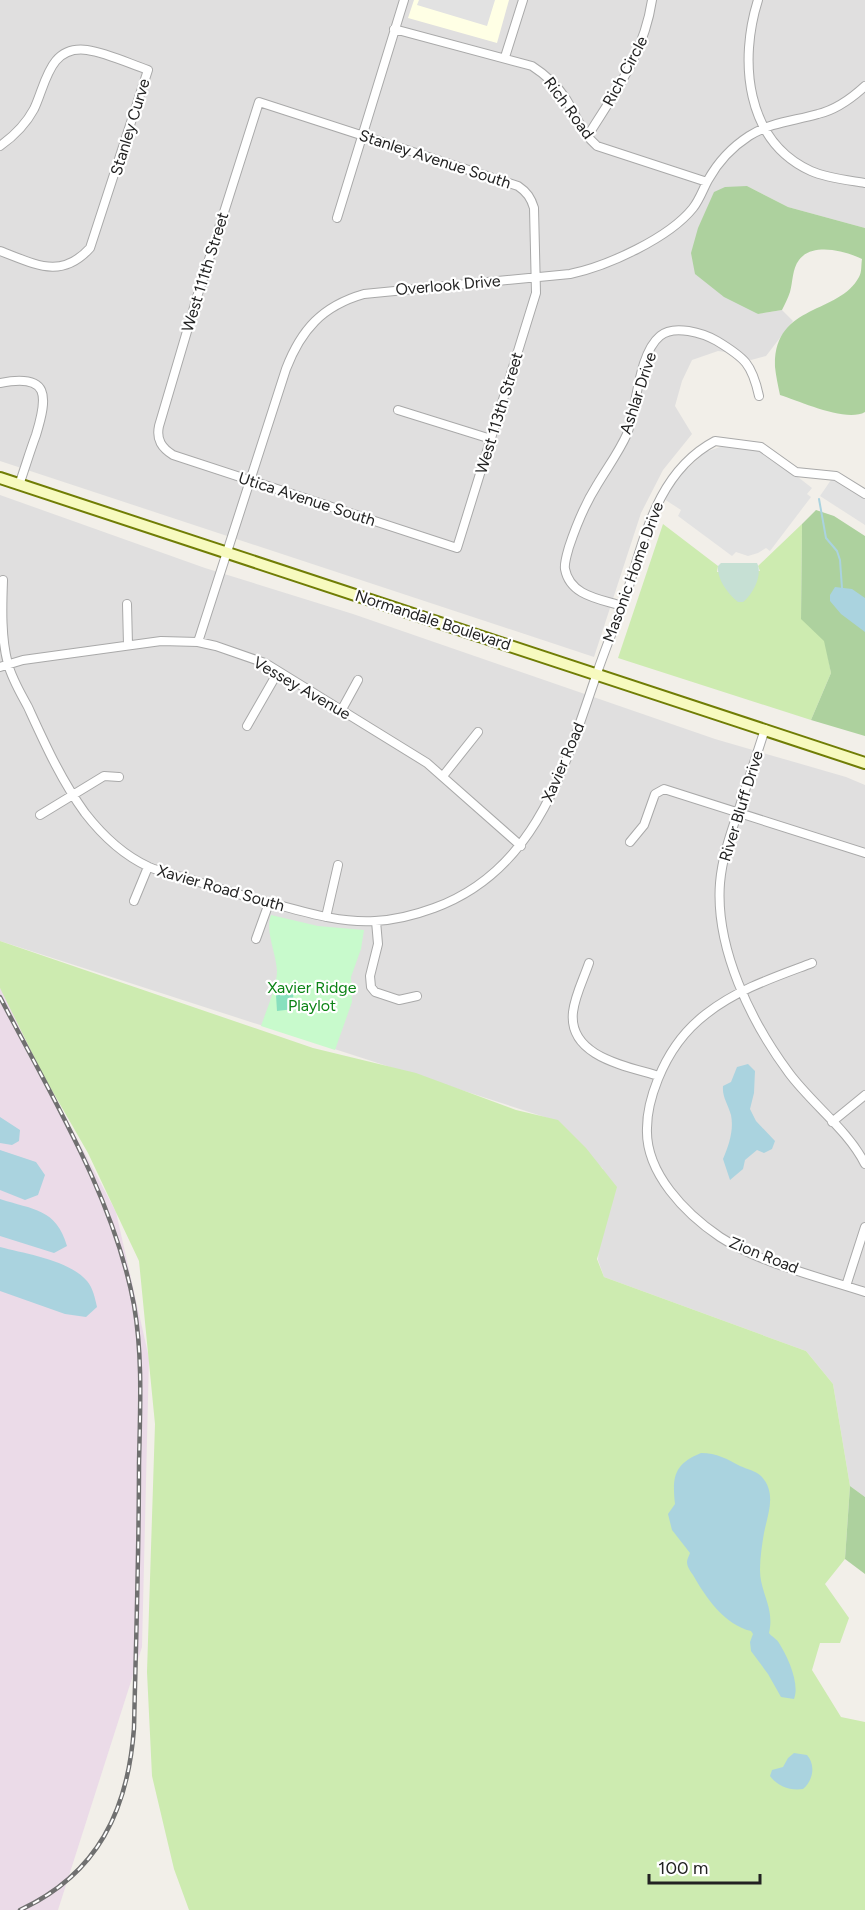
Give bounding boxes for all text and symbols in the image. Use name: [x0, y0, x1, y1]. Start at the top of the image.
street label: Rich Circle: [599, 32, 652, 109]
street label: Rich Road: [540, 73, 598, 143]
street label: Stanley Curve: [106, 76, 154, 178]
street label: Stanley Avenue South: [357, 125, 513, 193]
street label: West 111th Street: [178, 210, 232, 334]
street label: Overlook Drive: [395, 271, 502, 299]
street label: Ashlar Drive: [616, 349, 660, 436]
street label: West 113th Street: [471, 350, 527, 476]
street label: Utica Avenue South: [236, 468, 378, 530]
street label: Masonic Home Drive: [599, 499, 667, 645]
street label: Normandale Boulevard: [353, 586, 513, 654]
street label: Vessey Avenue: [250, 652, 354, 724]
street label: Xavier Road: [538, 719, 588, 805]
street label: River Bluff Drive: [715, 748, 767, 864]
street label: Xavier Road South: [155, 861, 287, 915]
park label: Xavier Ridge Playlot: [268, 978, 357, 1015]
street label: Zion Road: [727, 1233, 801, 1277]
scale bar: [649, 1847, 760, 1885]
text: 100 m: [658, 1857, 708, 1879]

